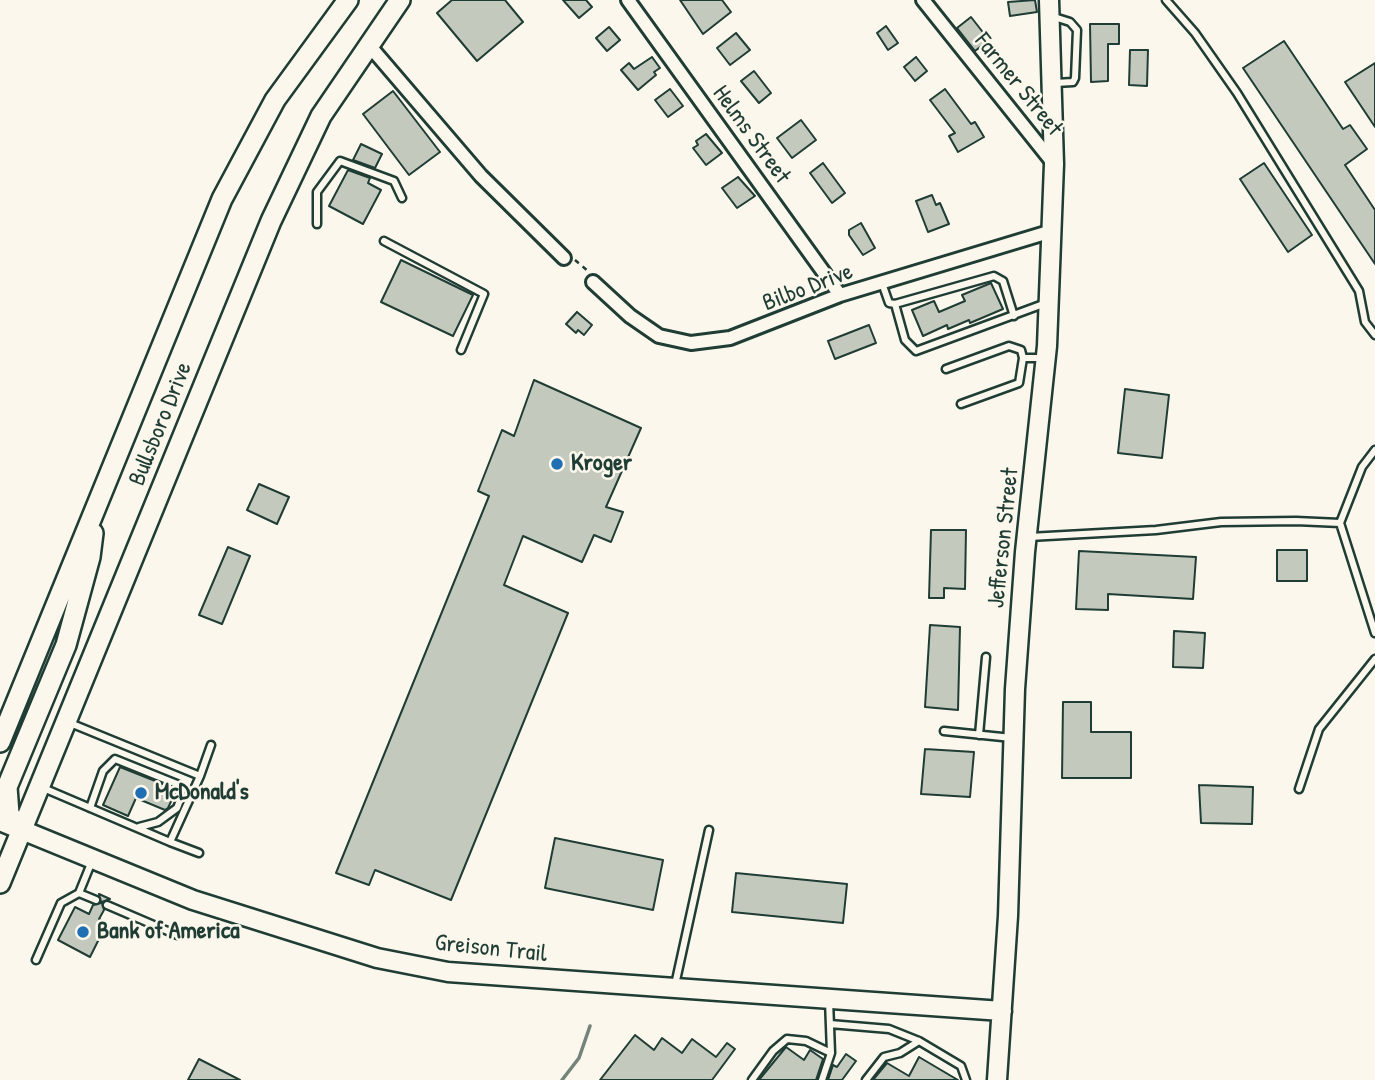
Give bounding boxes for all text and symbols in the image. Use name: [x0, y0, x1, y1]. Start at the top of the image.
street label: Farmer Street: [968, 28, 1068, 142]
street label: Helms Street: [706, 80, 796, 190]
street label: Bilbo Drive: [759, 258, 857, 318]
street label: Bullsboro Drive: [123, 358, 199, 490]
place label: Kroger: [571, 450, 632, 478]
marker: Kroger: [549, 456, 565, 472]
street label: Jefferson Street: [982, 466, 1026, 610]
place label: McDonald's: [155, 779, 249, 807]
marker: McDonald's: [133, 785, 149, 801]
place label: Bank of America: [97, 918, 240, 946]
marker: Bank of America: [75, 924, 91, 940]
street label: Greison Trail: [433, 929, 549, 969]

